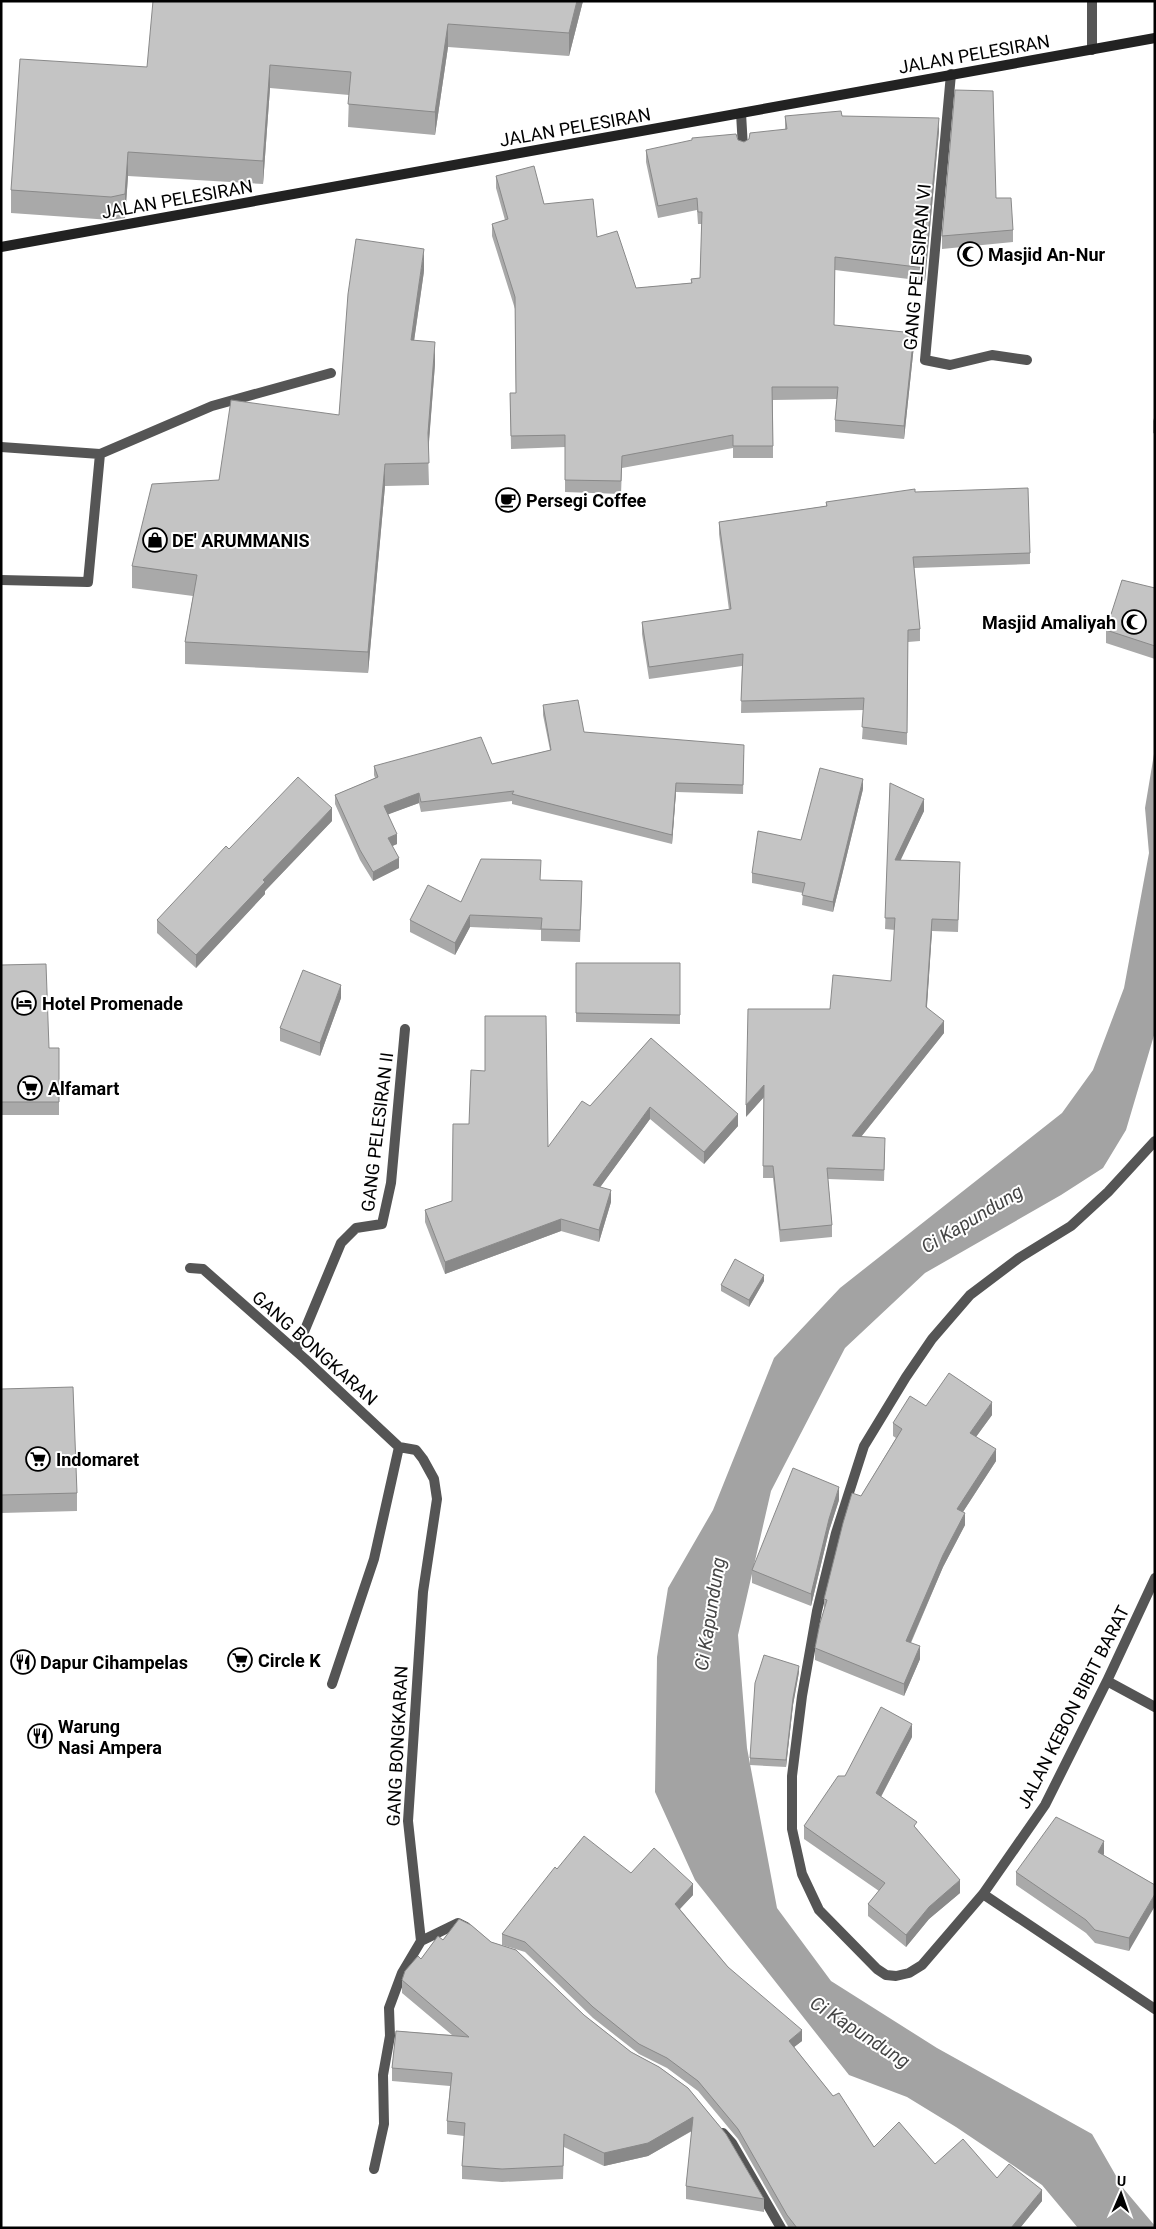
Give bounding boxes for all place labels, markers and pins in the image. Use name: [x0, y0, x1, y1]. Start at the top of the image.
mosque icon: Masjid An-Nur: [957, 241, 983, 267]
place label: Masjid An-Nur: [988, 244, 1105, 265]
cafe icon: Persegi Coffee: [495, 487, 521, 513]
place label: Persegi Coffee: [526, 490, 647, 511]
shop icon: DE' ARUMMANIS: [142, 527, 168, 553]
place label: DE' ARUMMANIS: [172, 530, 310, 551]
mosque icon: Masjid Amaliyah: [1121, 609, 1147, 635]
place label: Masjid Amaliyah: [982, 612, 1116, 633]
hotel icon: Hotel Promenade: [11, 990, 37, 1016]
place label: Hotel Promenade: [42, 993, 183, 1014]
supermarket icon: Alfamart: [17, 1075, 43, 1101]
place label: Alfamart: [48, 1078, 119, 1099]
supermarket icon: Indomaret: [25, 1446, 51, 1472]
place label: Indomaret: [56, 1449, 139, 1470]
supermarket icon: Circle K: [227, 1647, 253, 1673]
restaurant icon: Dapur Cihampelas: [10, 1649, 36, 1675]
place label: Circle K: [258, 1650, 321, 1671]
place label: Dapur Cihampelas: [40, 1652, 188, 1673]
place label: Warung Nasi Ampera: [58, 1716, 162, 1758]
restaurant icon: Warung Nasi Ampera: [27, 1723, 53, 1749]

